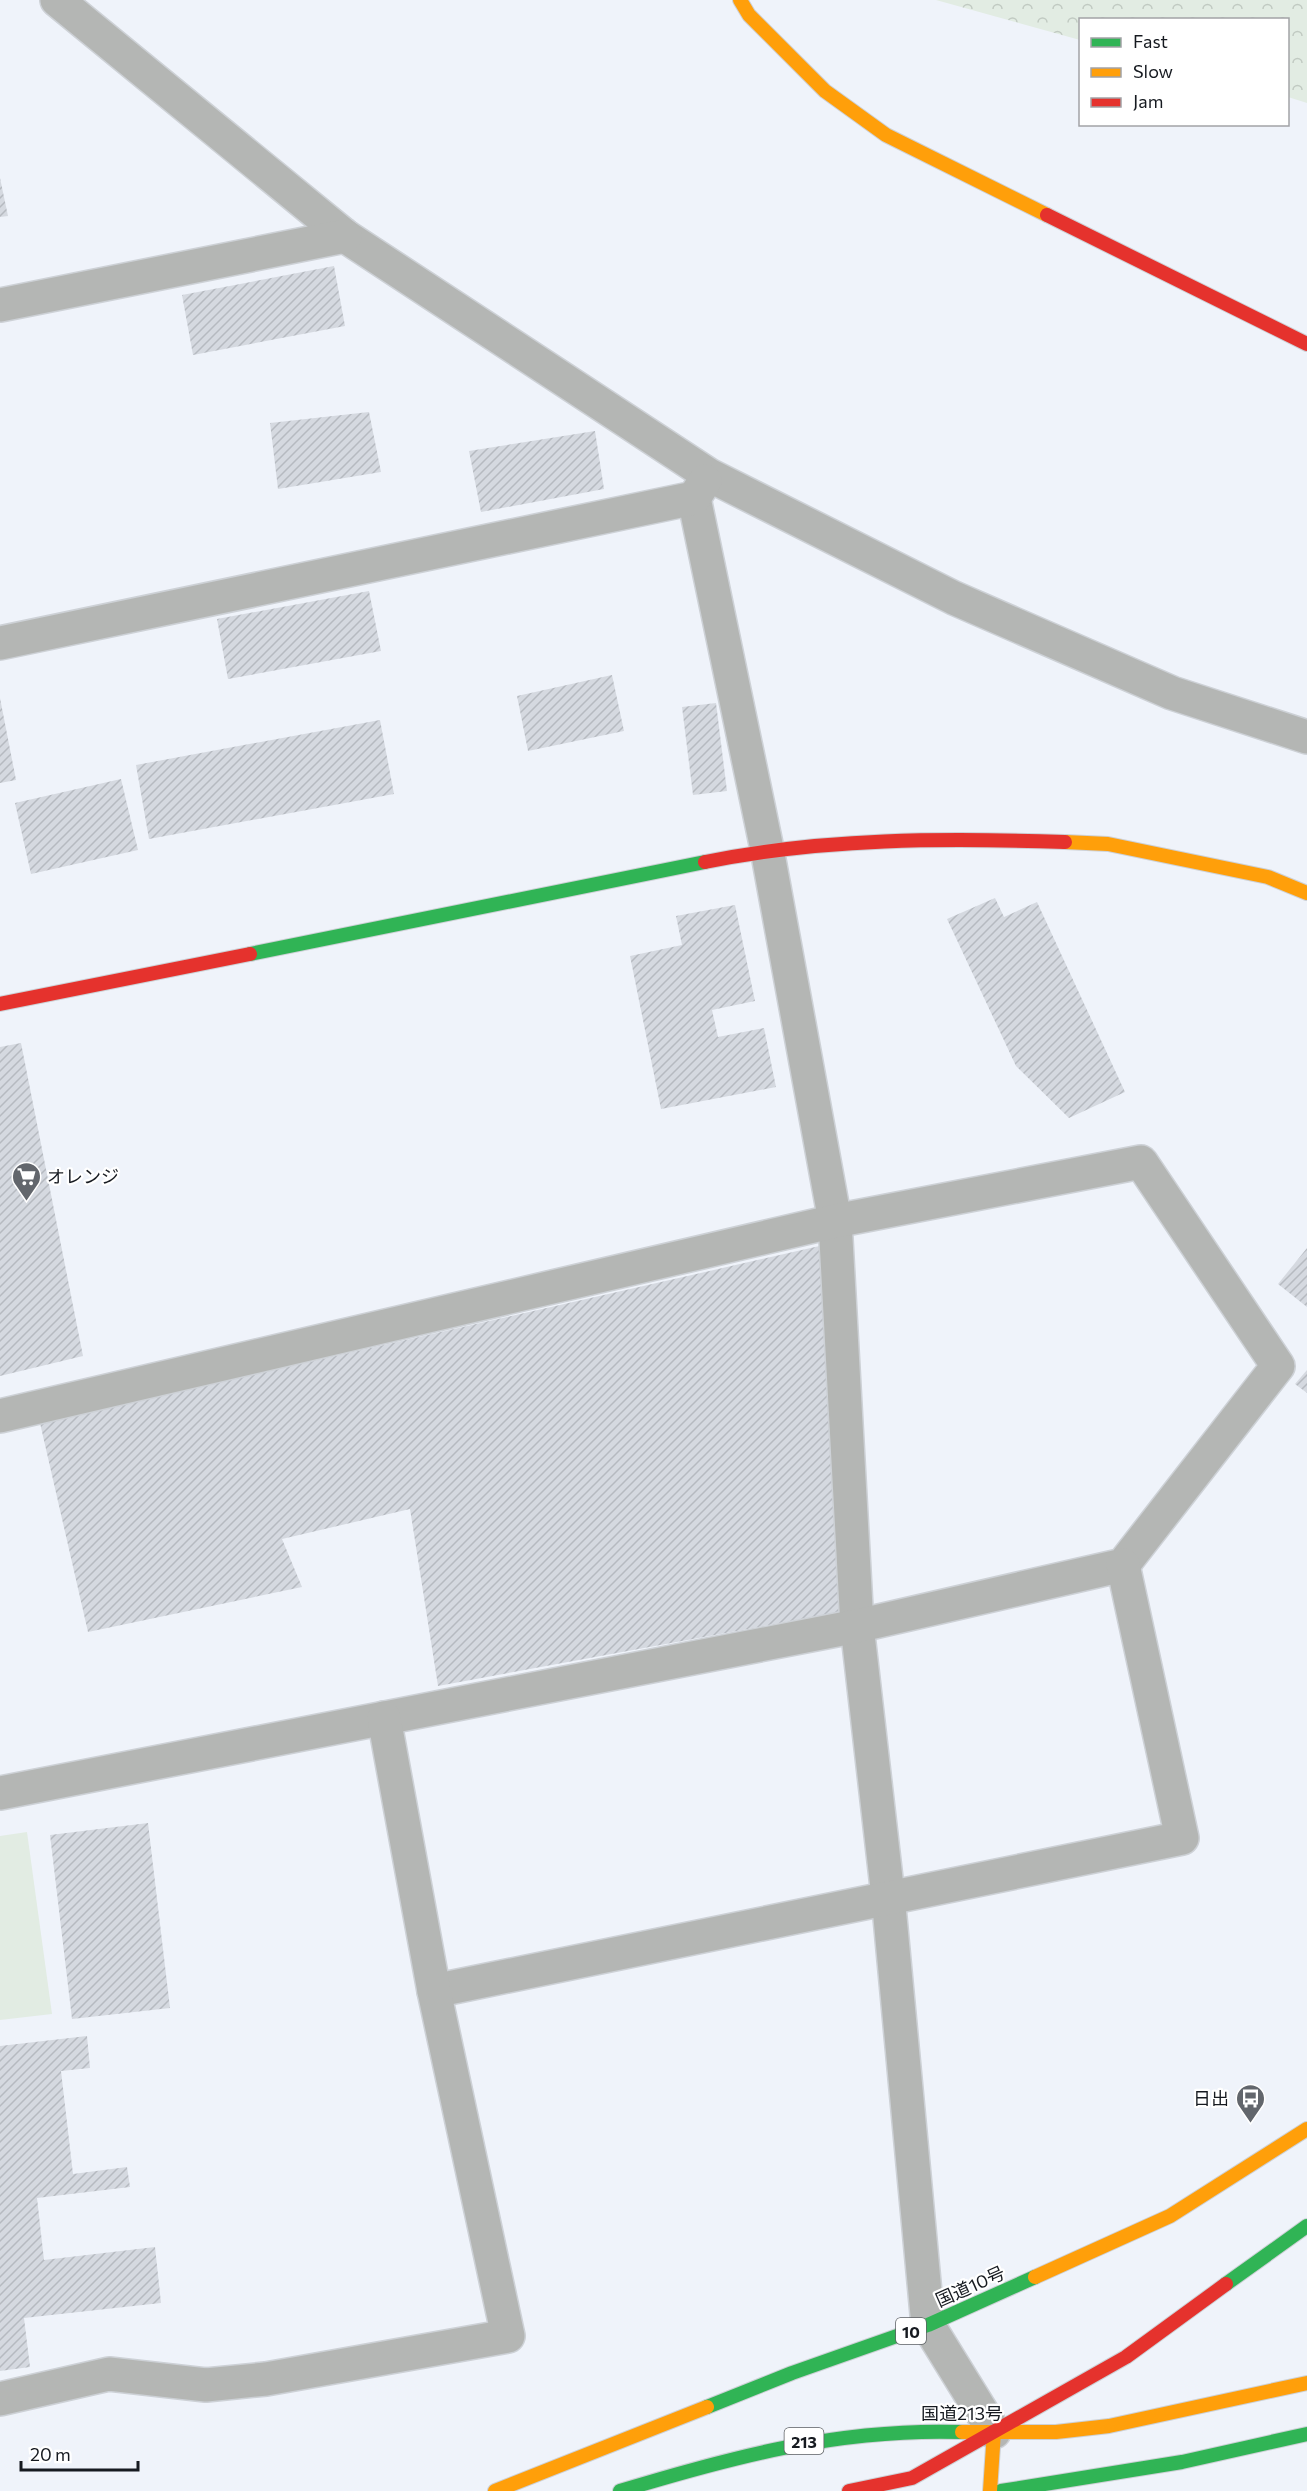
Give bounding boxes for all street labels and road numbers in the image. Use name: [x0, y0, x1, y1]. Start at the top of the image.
street label: 国道10号: [932, 2261, 1008, 2311]
road number: 10: [896, 2318, 926, 2344]
street label: 国道213号: [921, 2402, 1003, 2424]
road number: 213: [784, 2428, 824, 2454]

